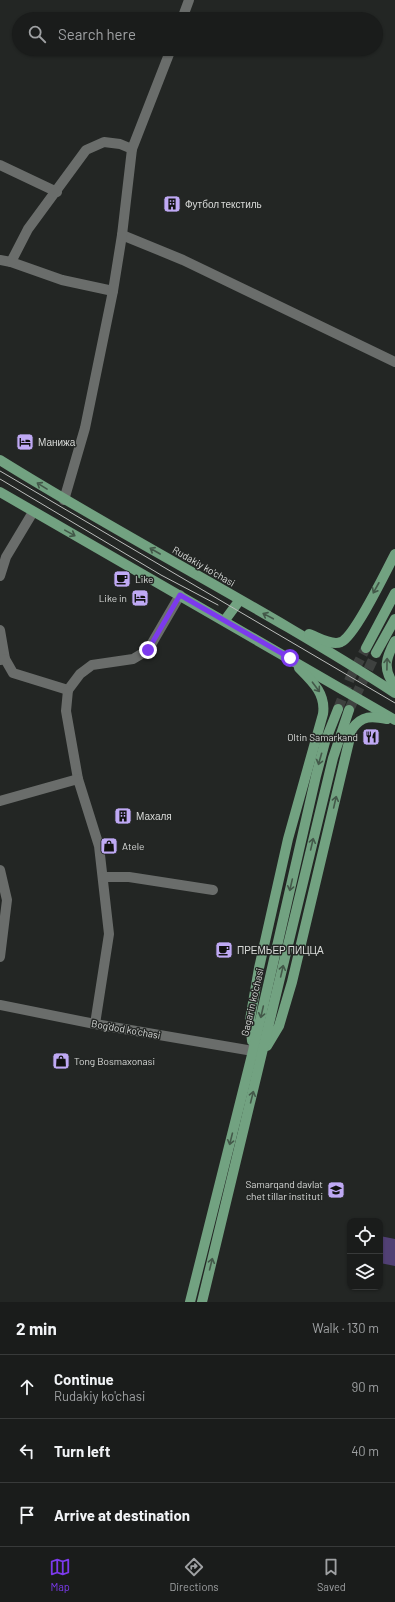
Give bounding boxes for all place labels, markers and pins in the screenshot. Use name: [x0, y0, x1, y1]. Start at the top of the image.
building icon: Футбол текстиль: [162, 194, 182, 214]
place label: Футбол текстиль: [185, 198, 262, 210]
hotel icon: Манижа: [15, 432, 35, 452]
place label: Манижа: [38, 436, 76, 448]
cafe icon: Like: [112, 569, 132, 589]
place label: Like: [135, 573, 153, 585]
hotel icon: Like in: [130, 588, 150, 608]
place label: Like in: [99, 592, 127, 604]
restaurant icon: Oltin Samarkand: [361, 727, 381, 747]
place label: Oltin Samarkand: [287, 731, 358, 743]
building icon: Махаля: [113, 806, 133, 826]
place label: Махаля: [136, 810, 172, 822]
shop icon: Atele: [99, 836, 119, 856]
place label: Atele: [122, 840, 144, 852]
cafe icon: ПРЕМЬЕР ПИЦЦА: [214, 940, 234, 960]
place label: ПРЕМЬЕР ПИЦЦА: [237, 944, 324, 956]
shop icon: Tong Bosmaxonasi: [51, 1051, 71, 1071]
place label: Tong Bosmaxonasi: [74, 1055, 155, 1067]
place label: Samarqand davlat chet tillar instituti: [245, 1178, 323, 1202]
school or university icon: Samarqand davlat chet tillar instituti: [326, 1180, 346, 1200]

